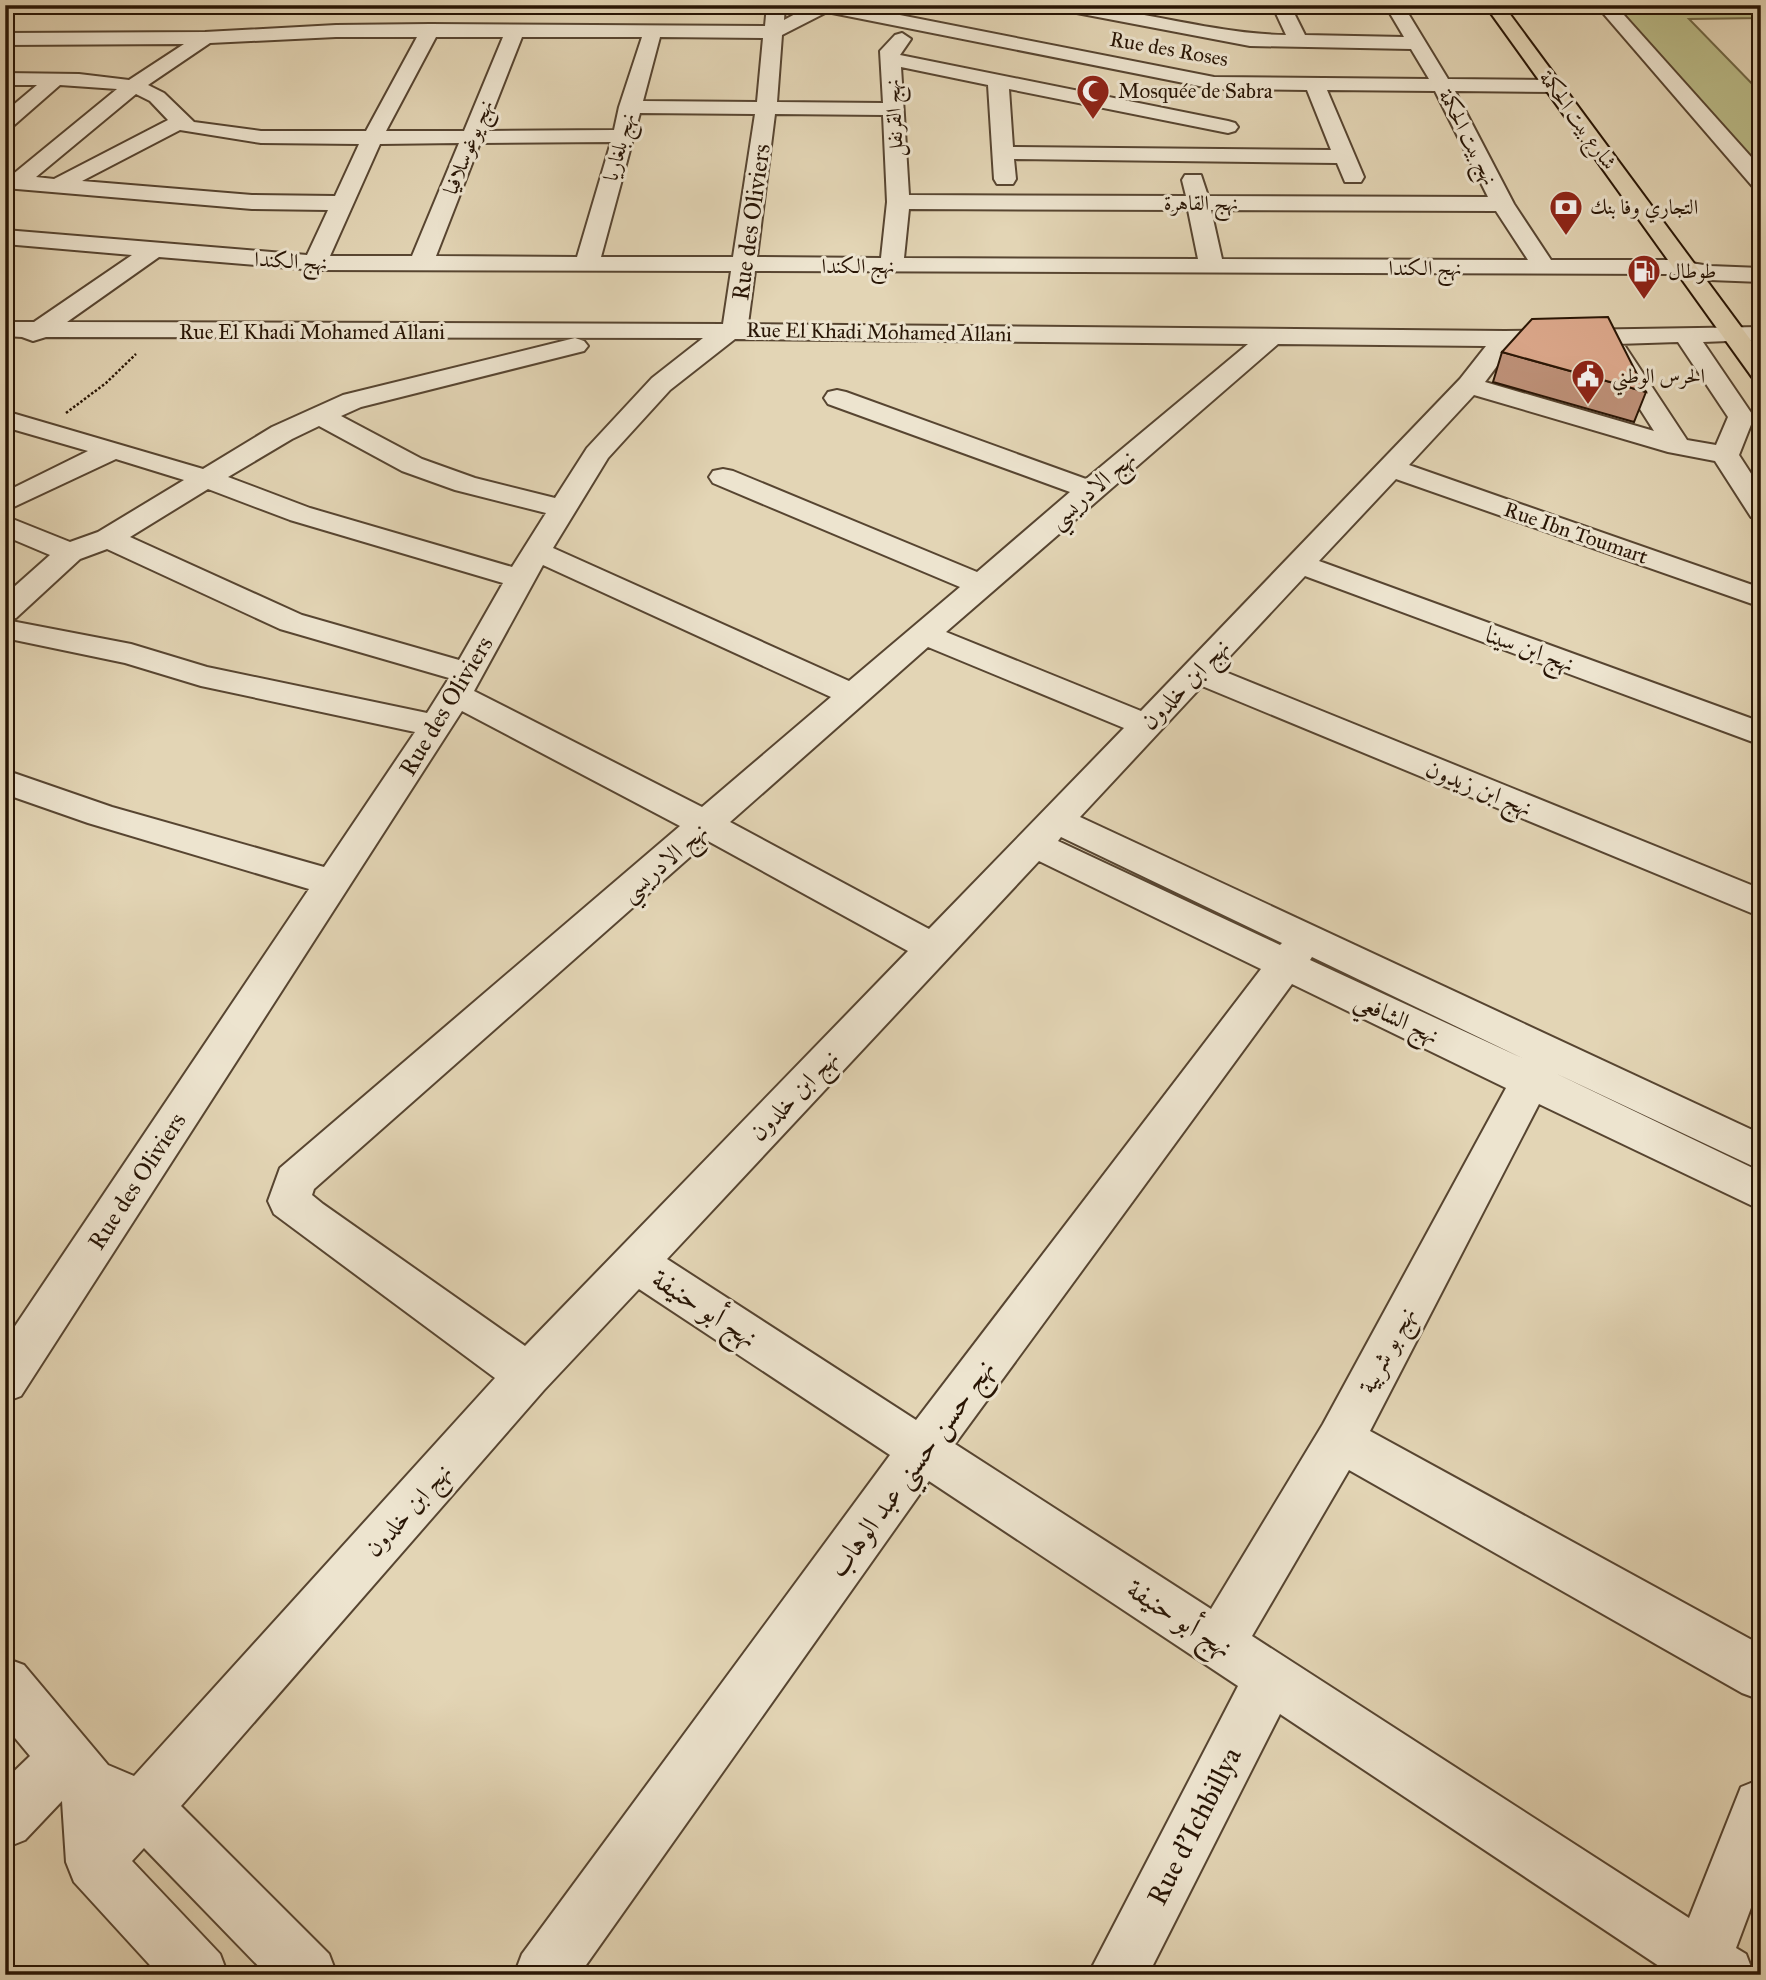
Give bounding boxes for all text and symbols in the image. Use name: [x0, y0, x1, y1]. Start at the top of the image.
street label: Rue des Roses: [1108, 26, 1230, 72]
street label: شارع بيت الحكمة: [1529, 65, 1623, 178]
mosque icon: Mosquée de Sabra: [1074, 72, 1112, 121]
street label: نهج القرنفل: [879, 78, 915, 158]
place label: Mosquée de Sabra: [1118, 78, 1273, 104]
street label: نهج بيت الحكمة: [1427, 85, 1503, 192]
street label: نهج يوغوسلافيا: [437, 96, 504, 201]
street label: نهج بلغاريا: [597, 110, 646, 185]
street label: Rue des Oliviers: [725, 142, 777, 302]
bank icon: التجاري وفا بنك: [1547, 188, 1585, 237]
street label: نهج القاهرة: [1164, 190, 1238, 222]
place label: التجاري وفا بنك: [1590, 194, 1698, 223]
street label: نهج الكندا: [253, 246, 328, 282]
fuel station icon: طوطال: [1625, 252, 1663, 301]
street label: نهج الكندا: [821, 253, 895, 285]
street label: نهج الكندا: [1388, 255, 1462, 287]
place label: طوطال: [1668, 258, 1717, 284]
street label: Rue El Khadi Mohamed Allani: [746, 317, 1012, 347]
street label: Rue El Khadi Mohamed Allani: [179, 319, 445, 345]
public building icon: الحرس الوطني: [1569, 357, 1607, 406]
place label: الحرس الوطني: [1612, 363, 1705, 396]
street label: نهج الادريسي: [1042, 443, 1146, 540]
street label: Rue Ibn Toumart: [1501, 496, 1652, 570]
street label: نهج ابن سينا: [1479, 619, 1579, 685]
street label: Rue des Oliviers: [393, 631, 499, 781]
street label: نهج ابن خلدون: [1134, 632, 1240, 740]
street label: نهج ابن زيدون: [1419, 753, 1537, 828]
street label: نهج الادريسي: [614, 816, 718, 913]
street label: نهج الشافعي: [1347, 985, 1444, 1057]
street label: نهج ابن خلدون: [743, 1043, 849, 1151]
street label: Rue des Oliviers: [82, 1107, 192, 1255]
street label: نهج أبو حنيفة: [642, 1259, 766, 1361]
street label: نهج بو شربية: [1352, 1302, 1428, 1401]
street label: نهج حسن حسني عبد الوهاب: [820, 1352, 1009, 1590]
street label: نهج ابن خلدون: [358, 1457, 462, 1567]
street label: نهج أبو حنيفة: [1117, 1569, 1241, 1671]
street label: Rue d'Ichbillya: [1139, 1741, 1249, 1911]

